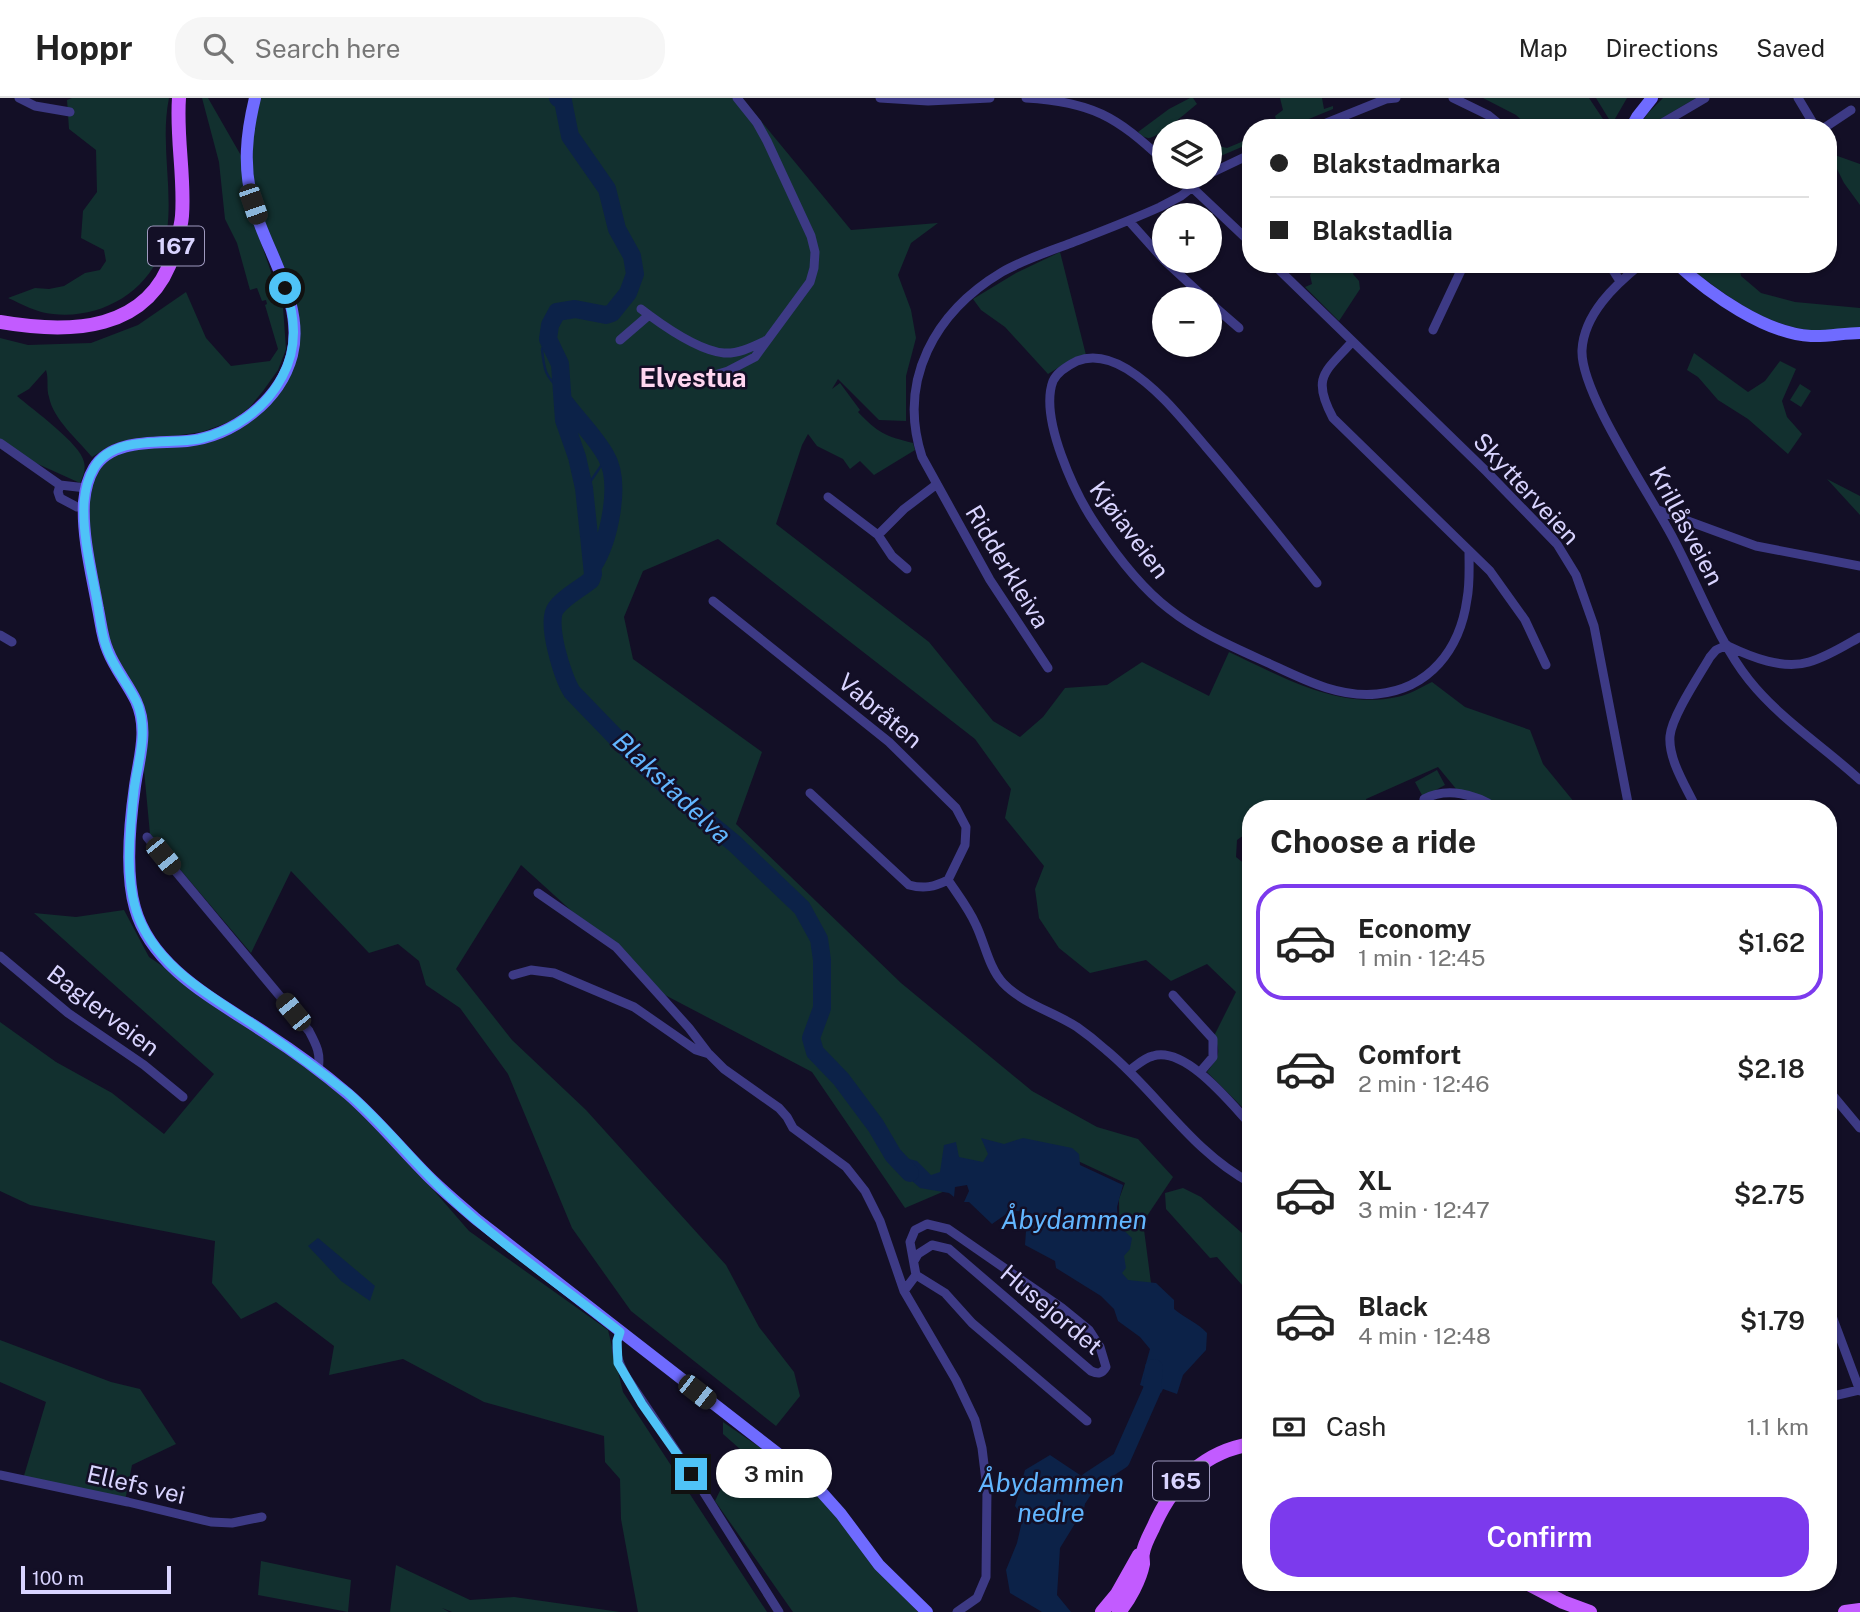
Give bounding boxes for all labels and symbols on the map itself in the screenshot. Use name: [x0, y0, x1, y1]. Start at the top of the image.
car: [237, 181, 270, 227]
road number: 167: [148, 226, 204, 266]
route start: [269, 272, 301, 304]
district label: Elvestua: [640, 362, 746, 393]
street label: Skytterveien: [1468, 427, 1585, 550]
street label: Krillåsveien: [1644, 462, 1730, 590]
street label: Kjøiaveien: [1084, 475, 1175, 584]
street label: Ridderkleiva: [960, 500, 1056, 633]
street label: Vabråten: [833, 667, 928, 753]
water label: Blakstadelva: [607, 725, 738, 850]
car: [142, 833, 185, 879]
street label: Baglerveien: [42, 959, 165, 1061]
car: [272, 989, 315, 1035]
water label: Åbydammen: [1001, 1202, 1147, 1235]
street label: Husejordet: [995, 1259, 1108, 1360]
car: [674, 1371, 721, 1413]
callout: 3 min: [716, 1450, 831, 1498]
route end: [675, 1458, 707, 1490]
street label: Ellefs vei: [84, 1459, 188, 1509]
road number: 165: [1153, 1462, 1209, 1500]
water label: Åbydammen nedre: [978, 1465, 1124, 1528]
scale bar: [21, 1563, 172, 1595]

